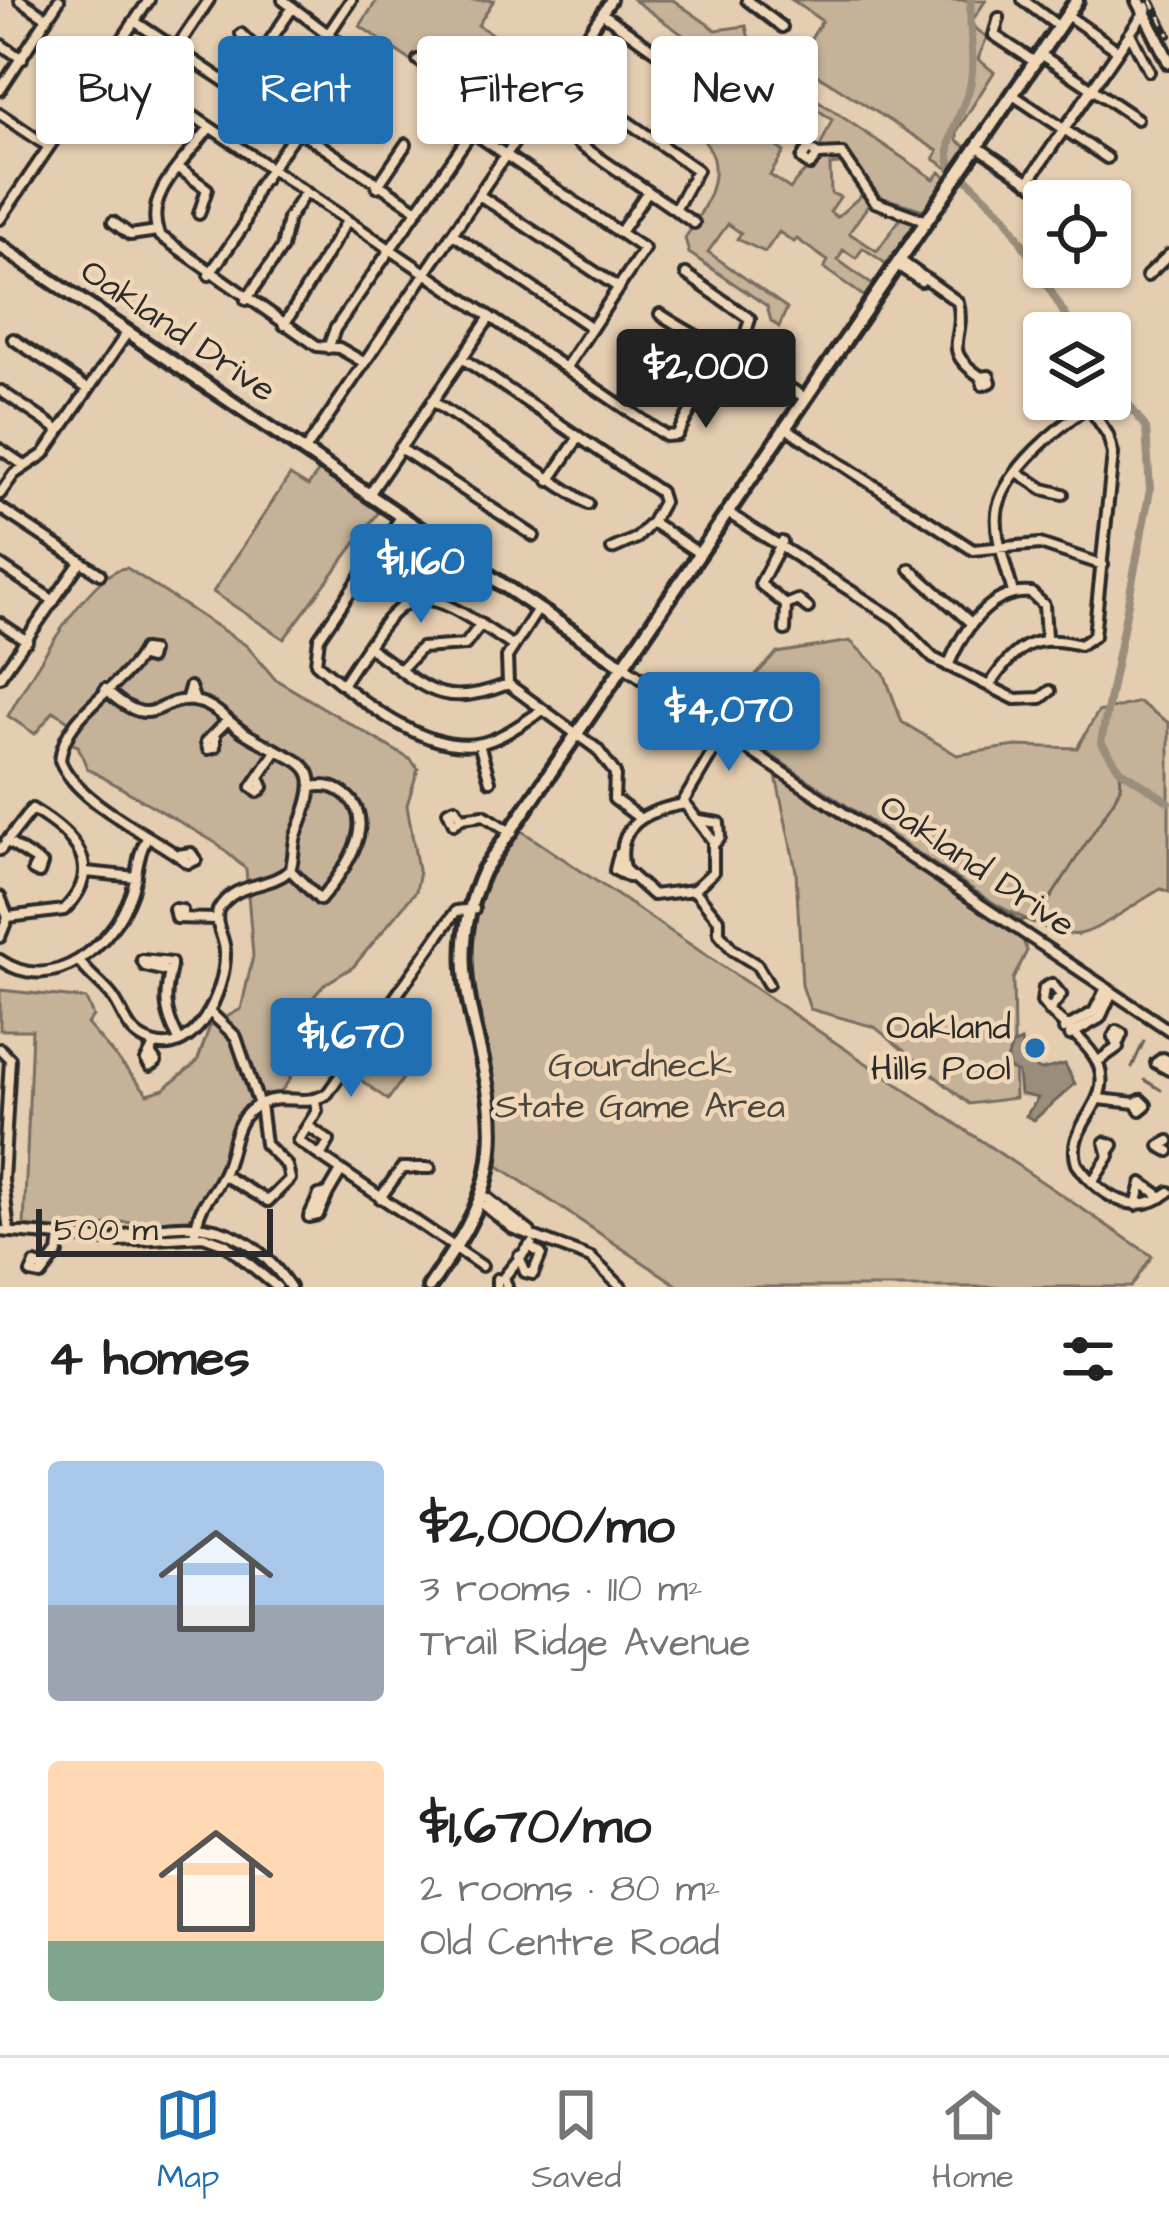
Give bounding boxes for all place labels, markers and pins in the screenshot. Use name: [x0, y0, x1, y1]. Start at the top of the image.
pin: $2,000: [608, 329, 804, 431]
pin: $1,160: [323, 524, 519, 626]
pin: $4,070: [631, 672, 827, 774]
pin: $1,670: [253, 998, 449, 1100]
place label: Oakland Hills Pool: [871, 1002, 1011, 1094]
marker: Oakland Hills Pool: [1022, 1035, 1048, 1061]

